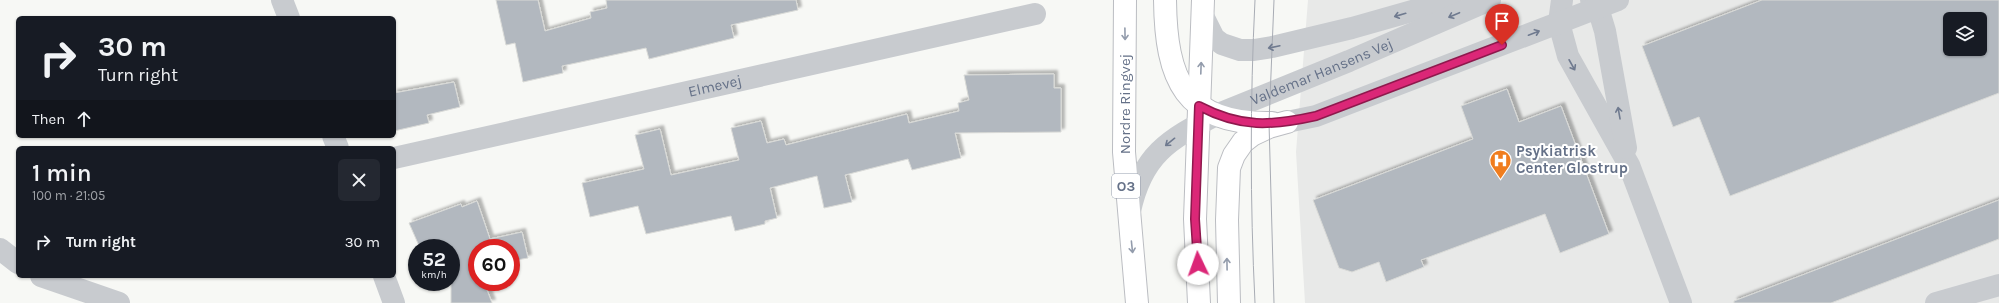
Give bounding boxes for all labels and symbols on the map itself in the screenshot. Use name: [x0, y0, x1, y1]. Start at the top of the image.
pin: [1485, 4, 1519, 45]
one-way arrow: [1394, 11, 1407, 19]
one-way arrow: [1448, 12, 1460, 20]
one-way arrow: [1121, 27, 1129, 40]
one-way arrow: [1528, 28, 1540, 36]
street label: Valdemar Hansens Vej: [1248, 34, 1395, 109]
one-way arrow: [1268, 43, 1281, 51]
street label: Nordre Ringvej: [1116, 54, 1134, 154]
one-way arrow: [1569, 59, 1577, 71]
one-way arrow: [1197, 62, 1204, 75]
street label: Elmevej: [687, 71, 743, 101]
one-way arrow: [1615, 107, 1623, 120]
one-way arrow: [1164, 138, 1175, 147]
place label: Psykiatrisk Center Glostrup: [1516, 142, 1628, 177]
hospital icon: Psykiatrisk Center Glostrup: [1488, 147, 1514, 180]
road number: O3: [1112, 174, 1140, 198]
speed limit sign: 60: [468, 239, 520, 291]
one-way arrow: [1128, 240, 1135, 253]
position arrow: [1177, 243, 1219, 285]
one-way arrow: [1223, 258, 1231, 271]

